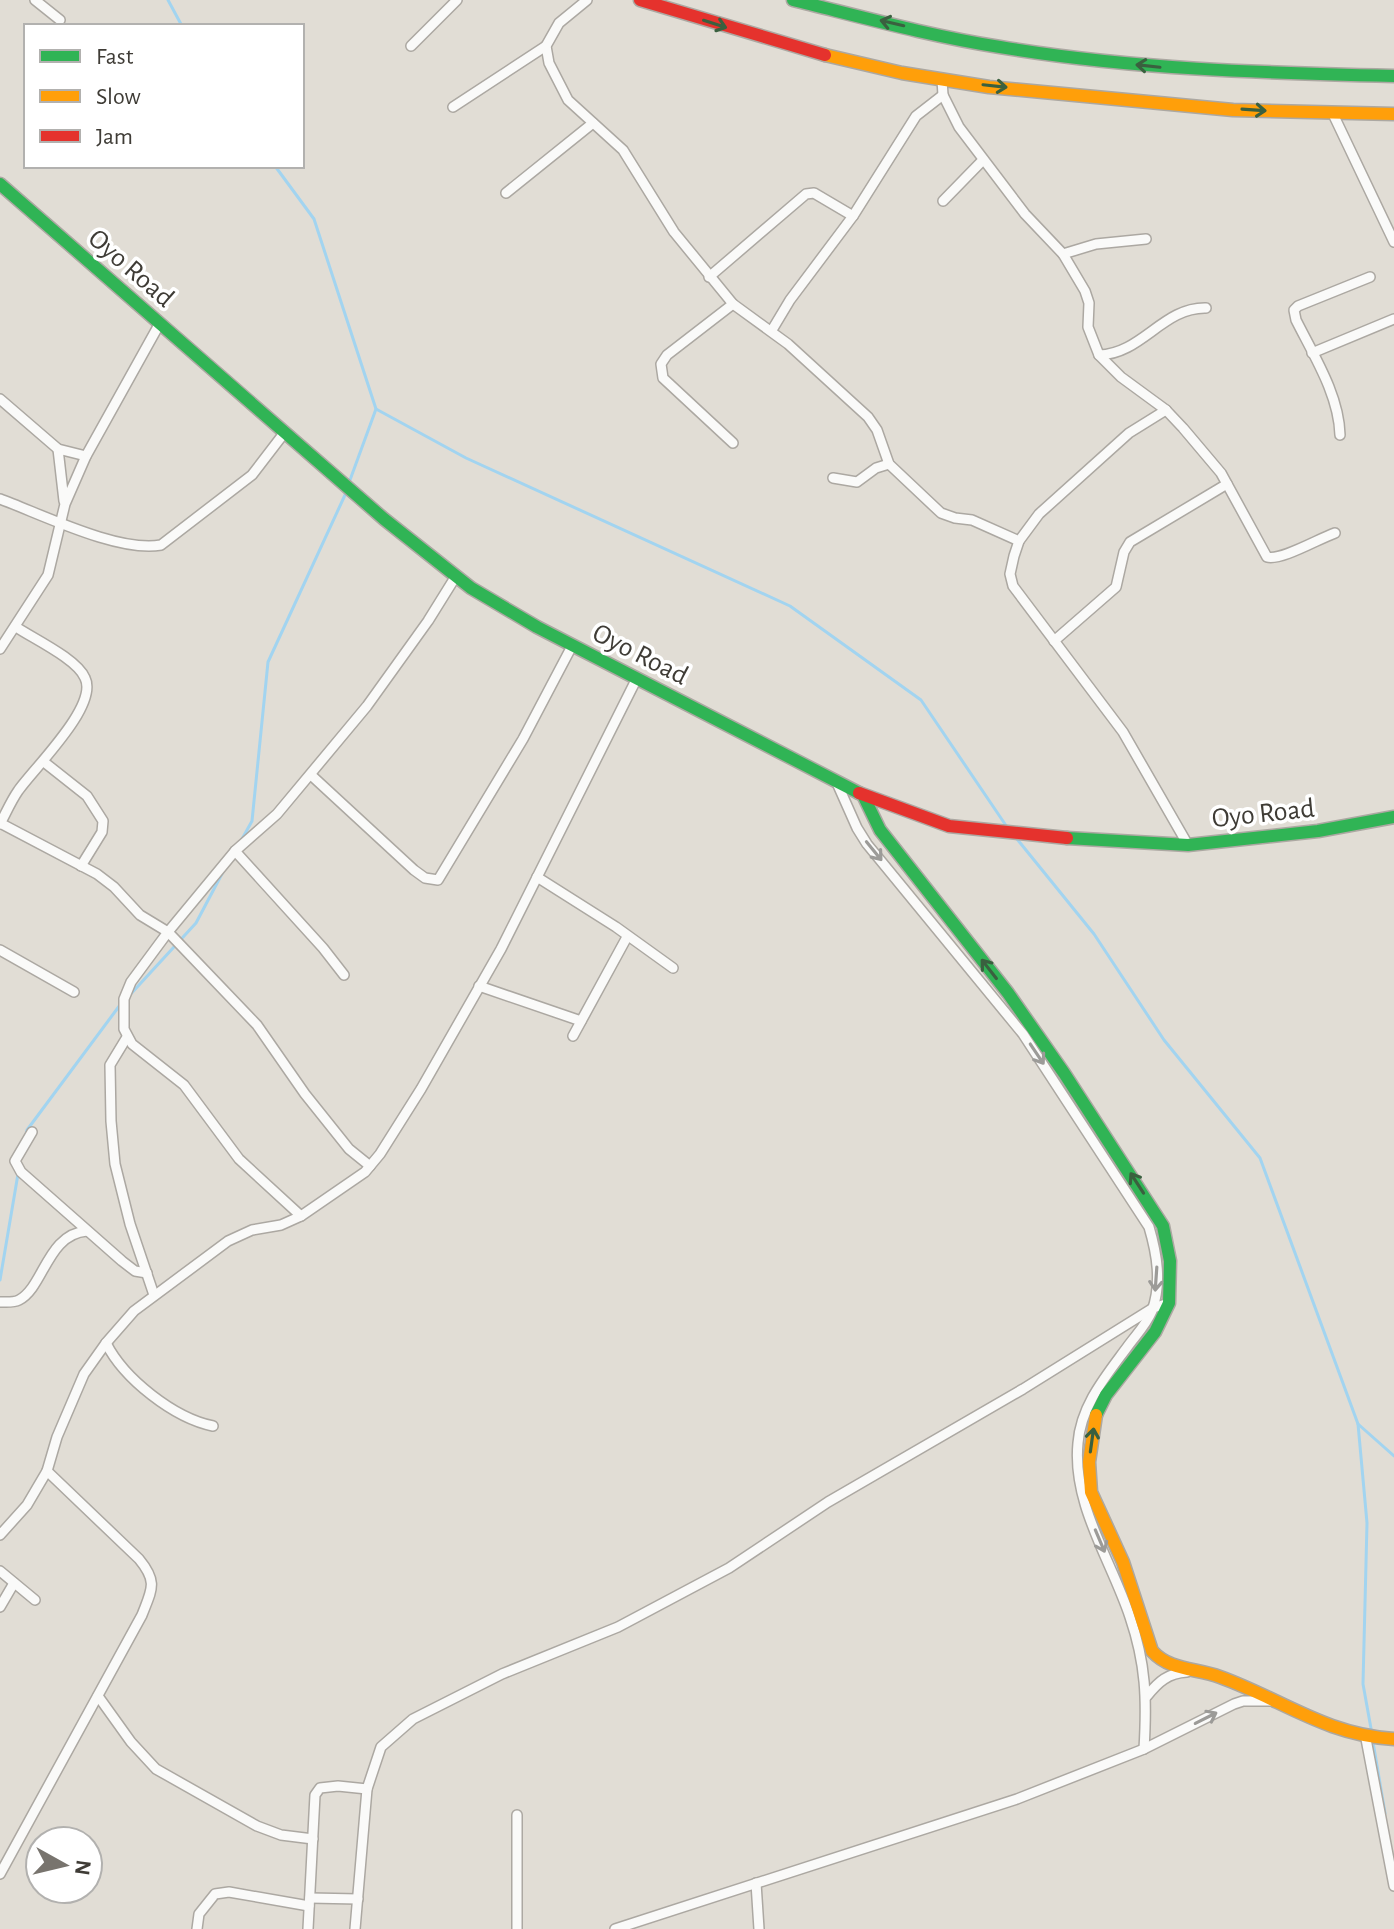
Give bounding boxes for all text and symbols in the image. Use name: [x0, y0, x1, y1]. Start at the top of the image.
one-way arrow: [880, 15, 905, 30]
one-way arrow: [701, 17, 727, 32]
legend: [24, 24, 304, 168]
text: Fast: [96, 45, 134, 69]
one-way arrow: [1135, 58, 1162, 73]
one-way arrow: [981, 79, 1008, 94]
text: Slow: [96, 85, 141, 109]
one-way arrow: [1240, 103, 1267, 118]
text: Jam: [96, 125, 133, 149]
street label: Oyo Road: [82, 224, 179, 313]
street label: Oyo Road: [588, 619, 693, 691]
street label: Oyo Road: [1210, 795, 1316, 833]
one-way arrow: [865, 840, 883, 861]
one-way arrow: [981, 959, 998, 980]
one-way arrow: [1028, 1042, 1045, 1064]
one-way arrow: [1129, 1172, 1145, 1194]
one-way arrow: [1148, 1265, 1163, 1292]
one-way arrow: [1085, 1428, 1100, 1453]
one-way arrow: [1094, 1528, 1109, 1553]
one-way arrow: [1193, 1709, 1217, 1725]
north arrow: [24, 1825, 104, 1905]
text: N: [71, 1859, 95, 1877]

